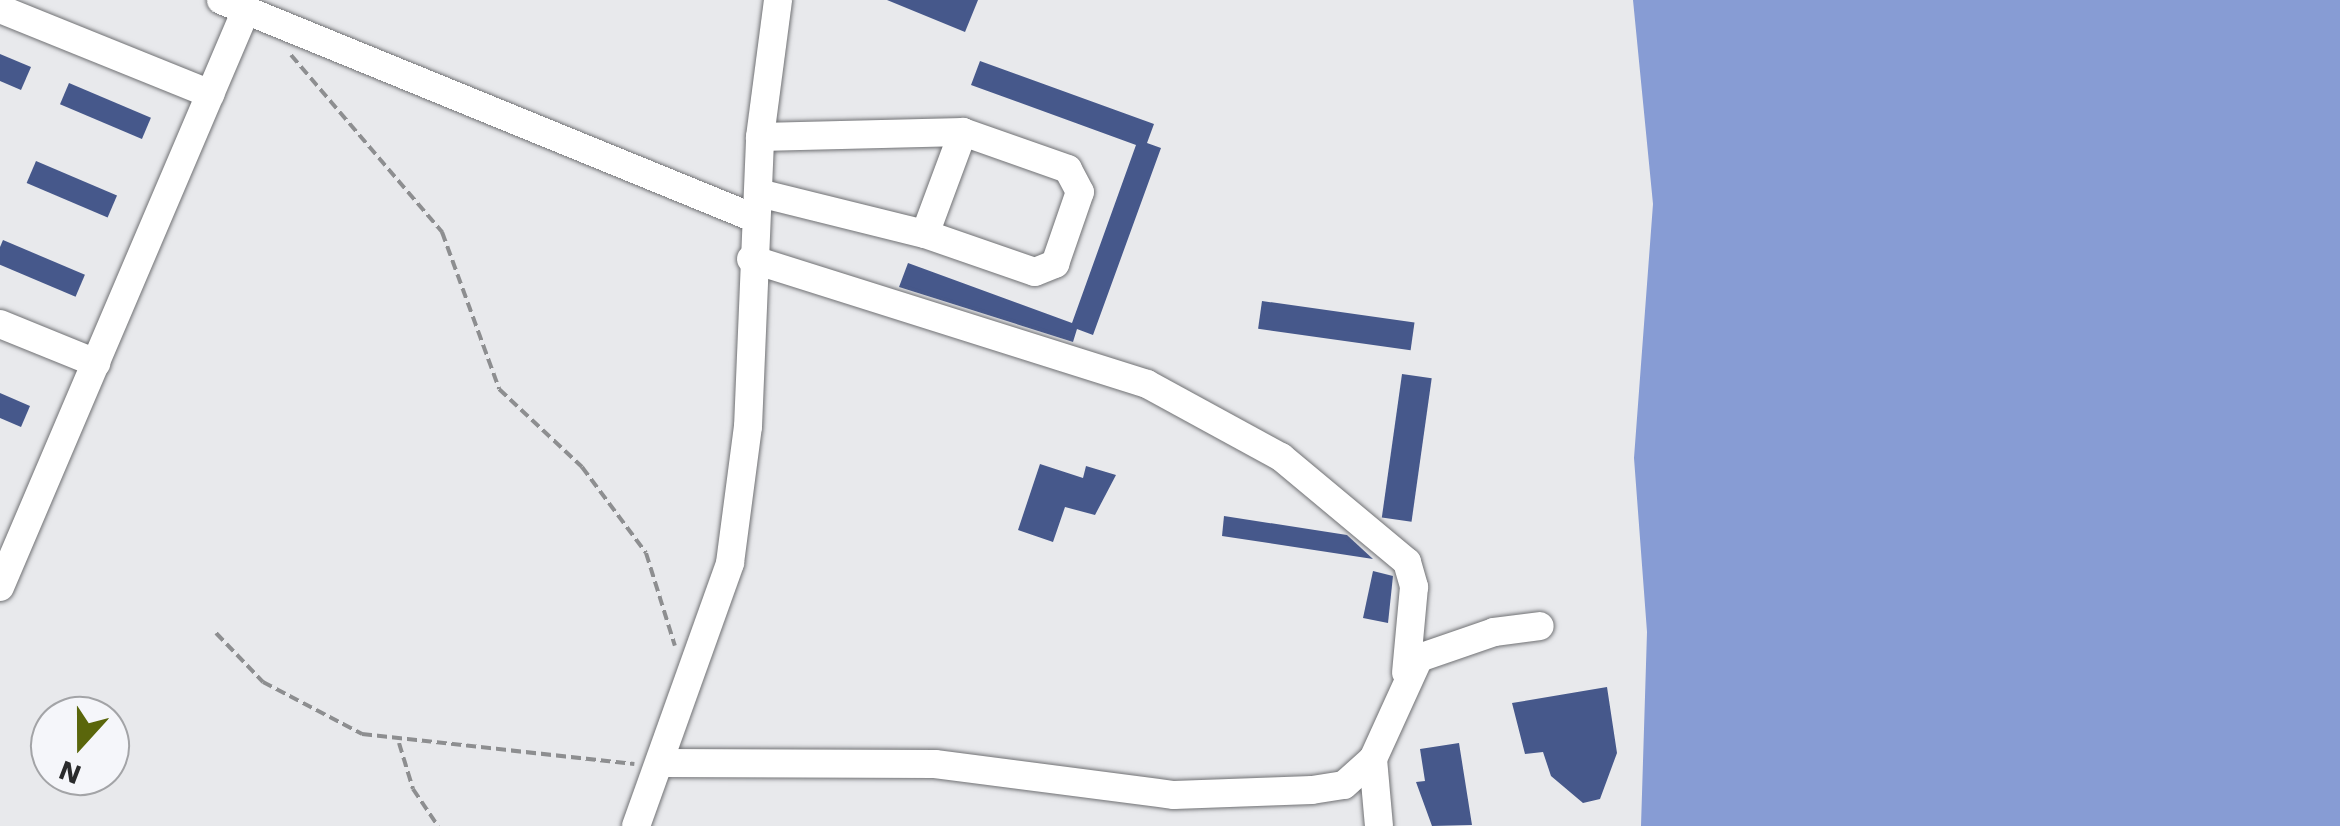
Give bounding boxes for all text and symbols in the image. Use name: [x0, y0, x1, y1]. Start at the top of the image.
north arrow: [30, 696, 130, 796]
text: N: [54, 753, 85, 792]

